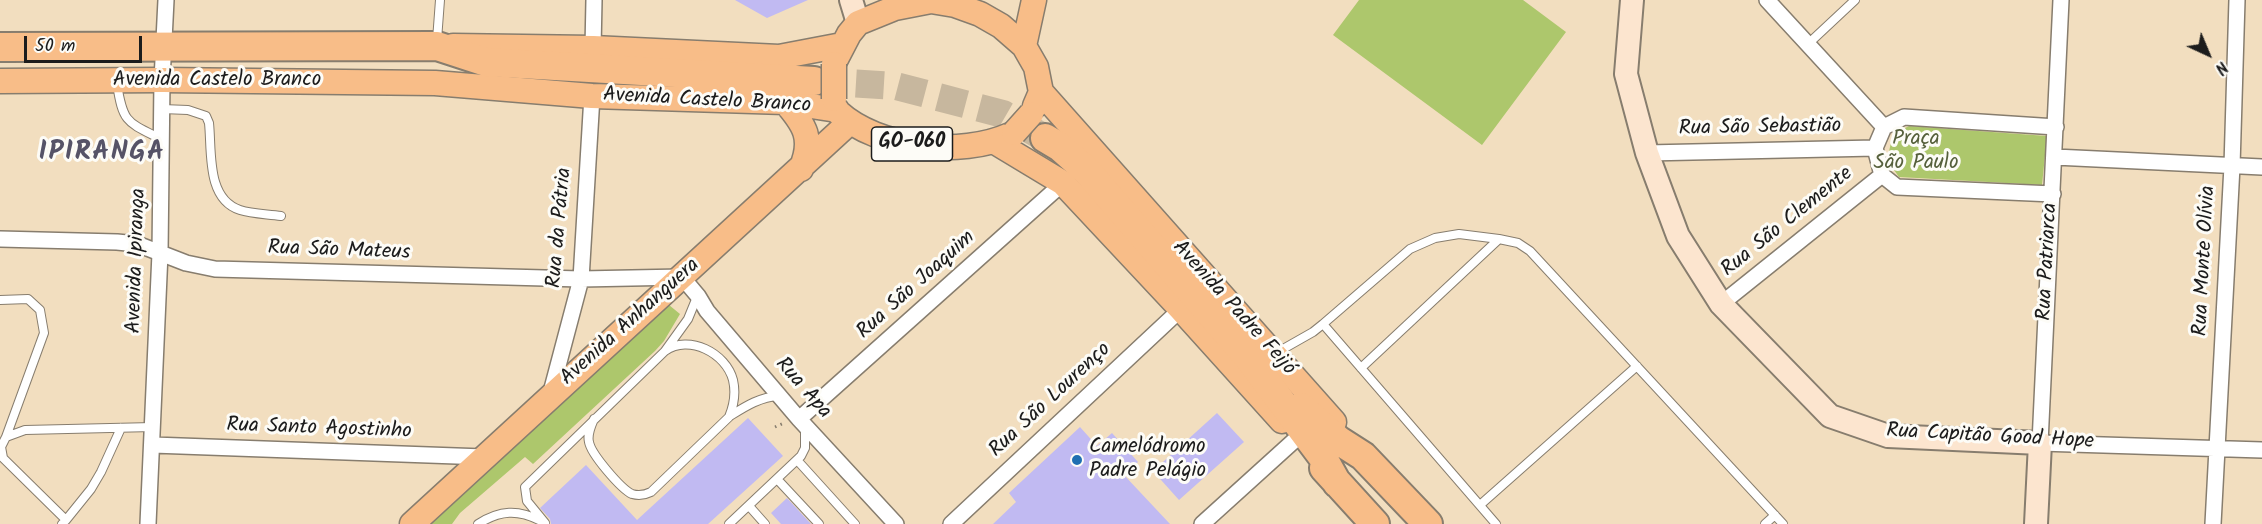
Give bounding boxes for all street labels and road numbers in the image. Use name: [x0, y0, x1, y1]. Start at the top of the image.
street label: Avenida Castelo Branco: [113, 68, 321, 94]
street label: Avenida Castelo Branco: [602, 84, 812, 120]
street label: Rua São Sebastião: [1678, 115, 1842, 143]
road number: GO-060: [872, 127, 952, 161]
street label: Rua São Clemente: [1717, 162, 1859, 284]
street label: Rua da Pátria: [543, 167, 579, 289]
street label: Rua Monte Olívia: [2189, 185, 2223, 337]
street label: Avenida Ipiranga: [123, 188, 153, 334]
street label: Rua Patriarca: [2033, 202, 2065, 322]
street label: Rua São Joaquim: [853, 226, 981, 346]
street label: Avenida Padre Feijó: [1166, 236, 1300, 382]
street label: Rua São Mateus: [267, 237, 411, 267]
street label: Avenida Anhanguera: [556, 254, 706, 392]
street label: Rua São Lourenço: [985, 338, 1117, 464]
street label: Rua Apa: [768, 353, 836, 425]
street label: Rua Santo Agostinho: [226, 414, 412, 446]
street label: Rua Capitão Good Hope: [1886, 420, 2094, 456]

